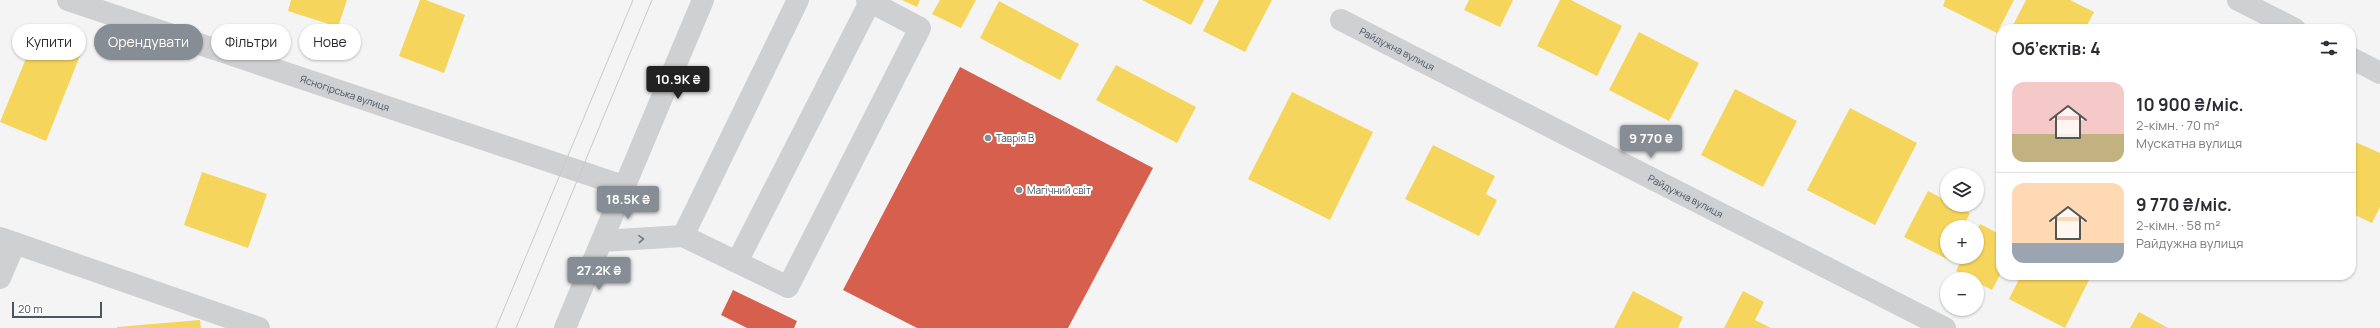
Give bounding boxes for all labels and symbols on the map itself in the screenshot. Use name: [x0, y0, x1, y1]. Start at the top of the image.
street label: Райдужна вулиця: [1357, 24, 1437, 74]
pin: 10.9K ₴: [641, 66, 715, 100]
street label: Ясногірська вулиця: [298, 71, 392, 114]
pin: 9 770 ₴: [1614, 125, 1688, 159]
place label: Таврія В: [996, 131, 1034, 145]
marker: Таврія В: [983, 133, 993, 143]
street label: Райдужна вулиця: [1646, 171, 1726, 221]
place label: Магічний світ: [1027, 183, 1091, 197]
marker: Магічний світ: [1014, 185, 1024, 195]
pin: 18.5K ₴: [591, 186, 665, 220]
one-way arrow: [638, 234, 644, 243]
pin: 27.2K ₴: [562, 257, 636, 291]
scale bar: [12, 300, 102, 319]

